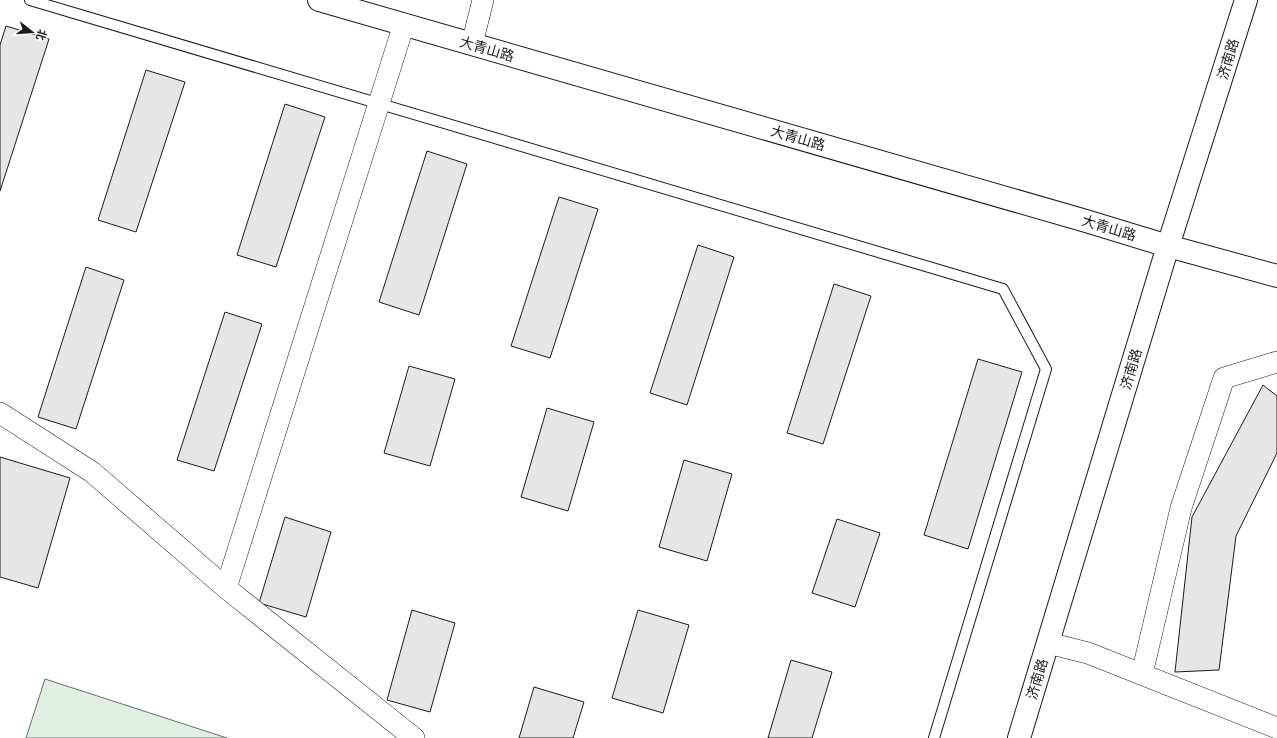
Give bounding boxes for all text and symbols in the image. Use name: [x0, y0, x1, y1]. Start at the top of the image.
north arrow: [12, 12, 52, 52]
text: 北: [33, 28, 50, 42]
street label: 大青山路: [458, 33, 516, 65]
street label: 济南路: [1213, 36, 1243, 82]
street label: 大青山路: [769, 122, 827, 154]
street label: 大青山路: [1080, 211, 1138, 245]
street label: 济南路: [1116, 346, 1146, 392]
street label: 济南路: [1022, 656, 1052, 702]

